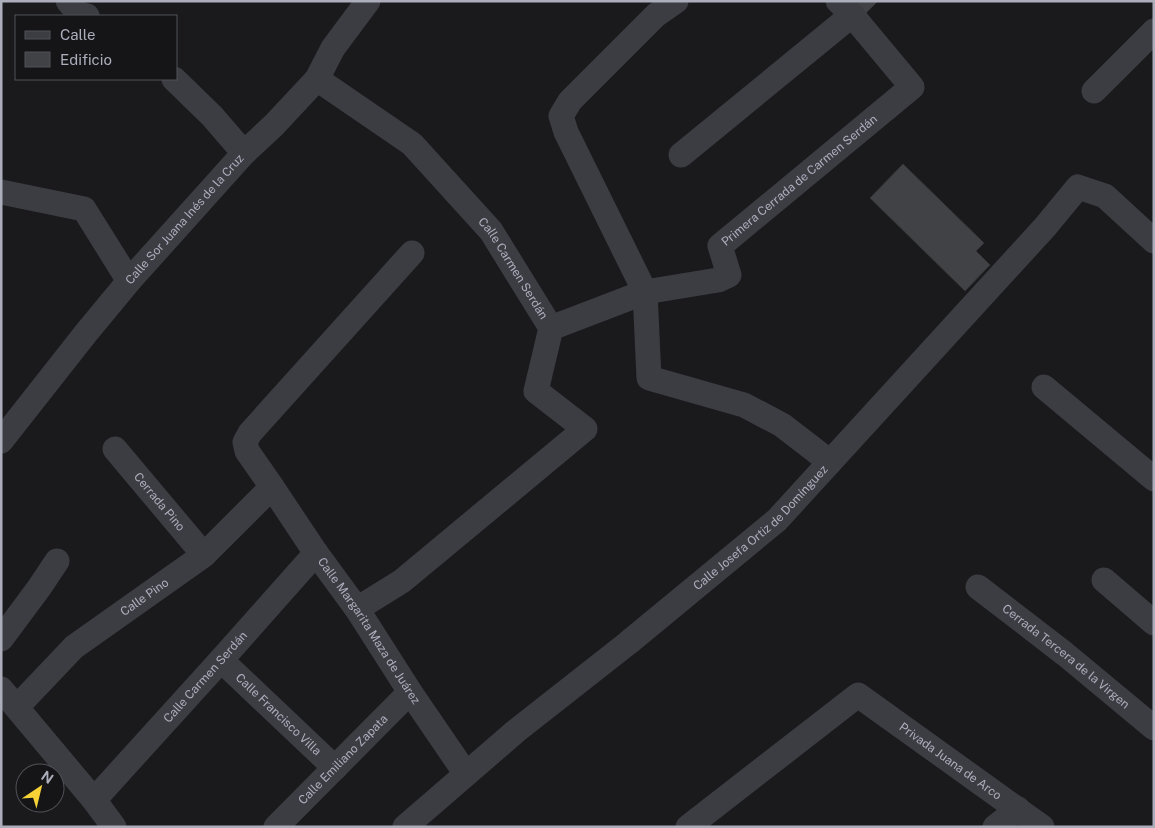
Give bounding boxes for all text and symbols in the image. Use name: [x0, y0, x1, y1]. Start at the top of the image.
legend: [15, 15, 178, 80]
text: Calle: [60, 26, 96, 43]
text: Edificio: [60, 51, 112, 68]
street label: Primera Cerrada de Carmen Serdán: [719, 112, 880, 249]
street label: Calle Sor Juana Inés de la Cruz: [122, 151, 247, 287]
street label: Calle Carmen Serdán: [475, 215, 551, 322]
street label: Calle Josefa Ortiz de Domínguez: [690, 462, 831, 593]
street label: Cerrada Pino: [131, 470, 188, 534]
street label: Calle Margarita Maza de Juárez: [315, 555, 423, 707]
street label: Calle Pino: [118, 575, 171, 619]
street label: Cerrada Tercera de la Virgen: [1000, 601, 1132, 712]
street label: Calle Carmen Serdán: [161, 628, 250, 725]
street label: Calle Francisco Villa: [233, 671, 324, 758]
street label: Calle Emiliano Zapata: [295, 712, 390, 807]
street label: Privada Juana de Arco: [897, 720, 1004, 803]
north arrow: [15, 763, 65, 813]
text: N: [38, 768, 57, 787]

